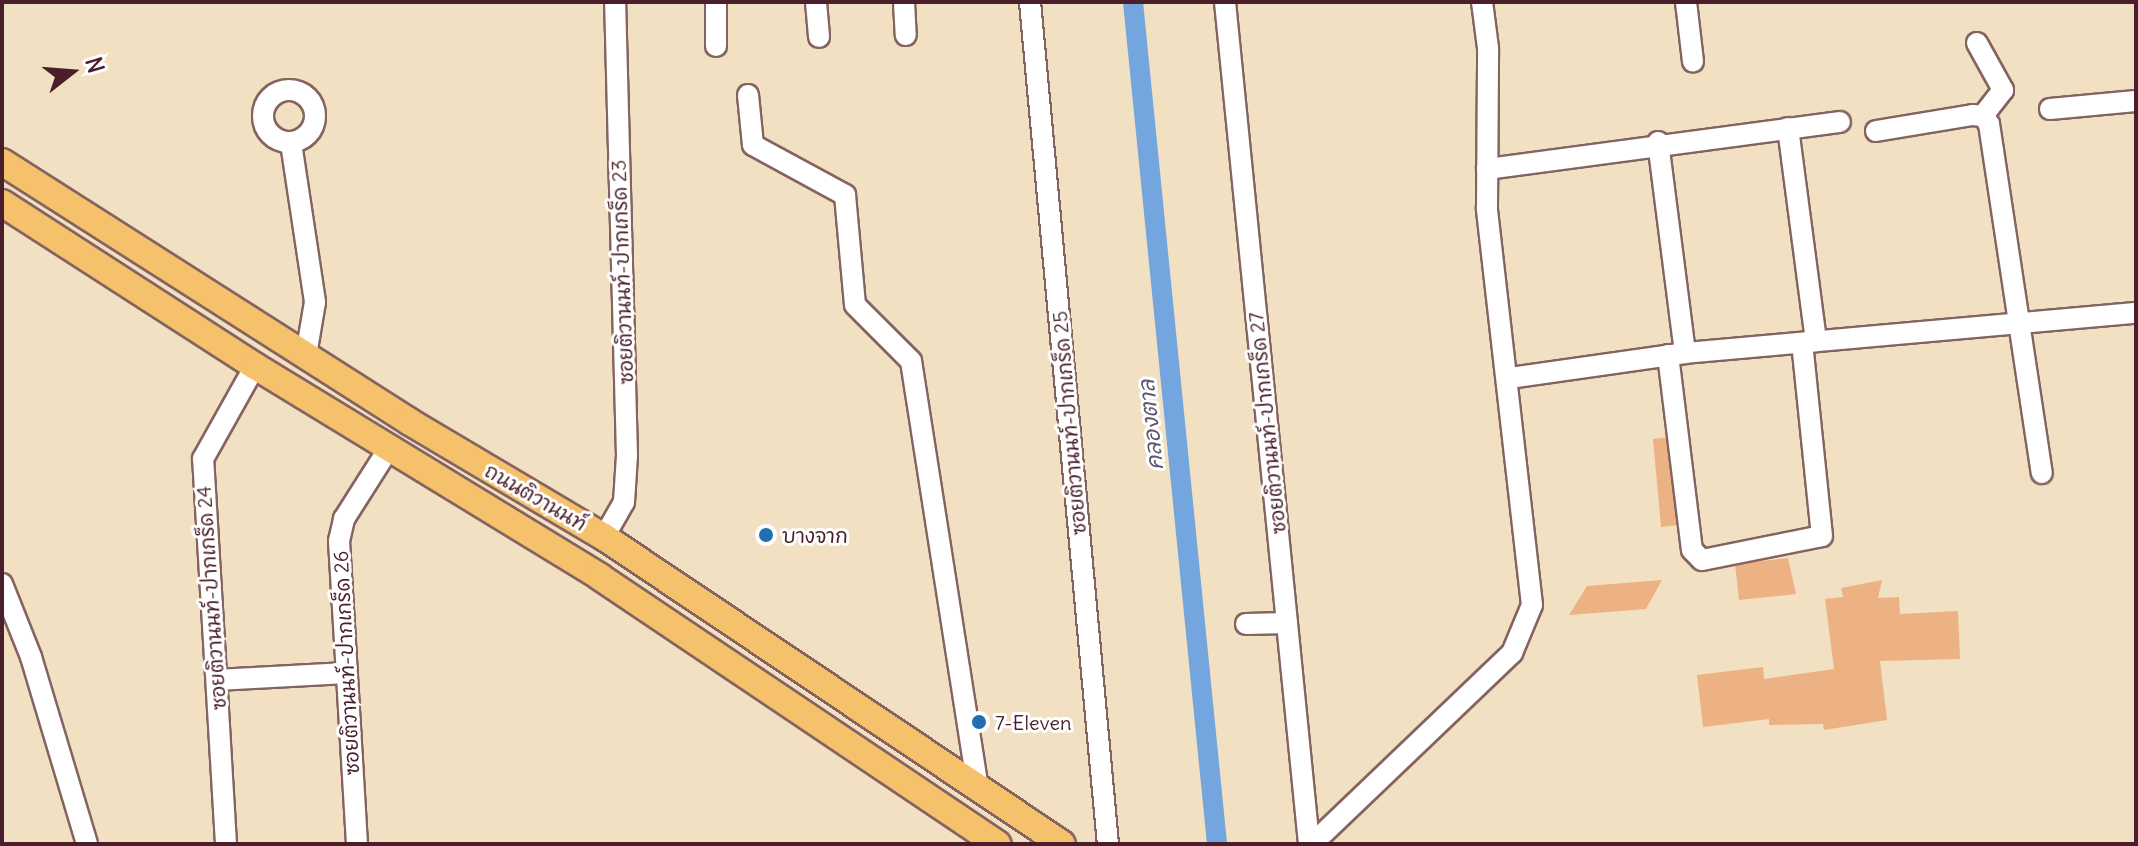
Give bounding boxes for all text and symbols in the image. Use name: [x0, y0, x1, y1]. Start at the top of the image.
north arrow: [32, 32, 112, 112]
text: N: [79, 54, 111, 76]
street label: ซอยติวานนท์-ปากเกร็ด 23: [606, 159, 638, 385]
street label: ซอยติวานนท์-ปากเกร็ด 25: [1047, 310, 1091, 536]
street label: ซอยติวานนท์-ปากเกร็ด 27: [1243, 311, 1291, 535]
water label: คลองตาล: [1133, 379, 1169, 471]
street label: ถนนติวานนท์: [481, 458, 591, 536]
street label: ซอยติวานนท์-ปากเกร็ด 24: [191, 485, 231, 711]
place label: บางจาก: [782, 523, 848, 547]
marker: บางจาก: [757, 526, 775, 544]
street label: ซอยติวานนท์-ปากเกร็ด 26: [328, 550, 364, 776]
place label: 7-Eleven: [995, 710, 1072, 734]
marker: 7-Eleven: [970, 713, 988, 731]

